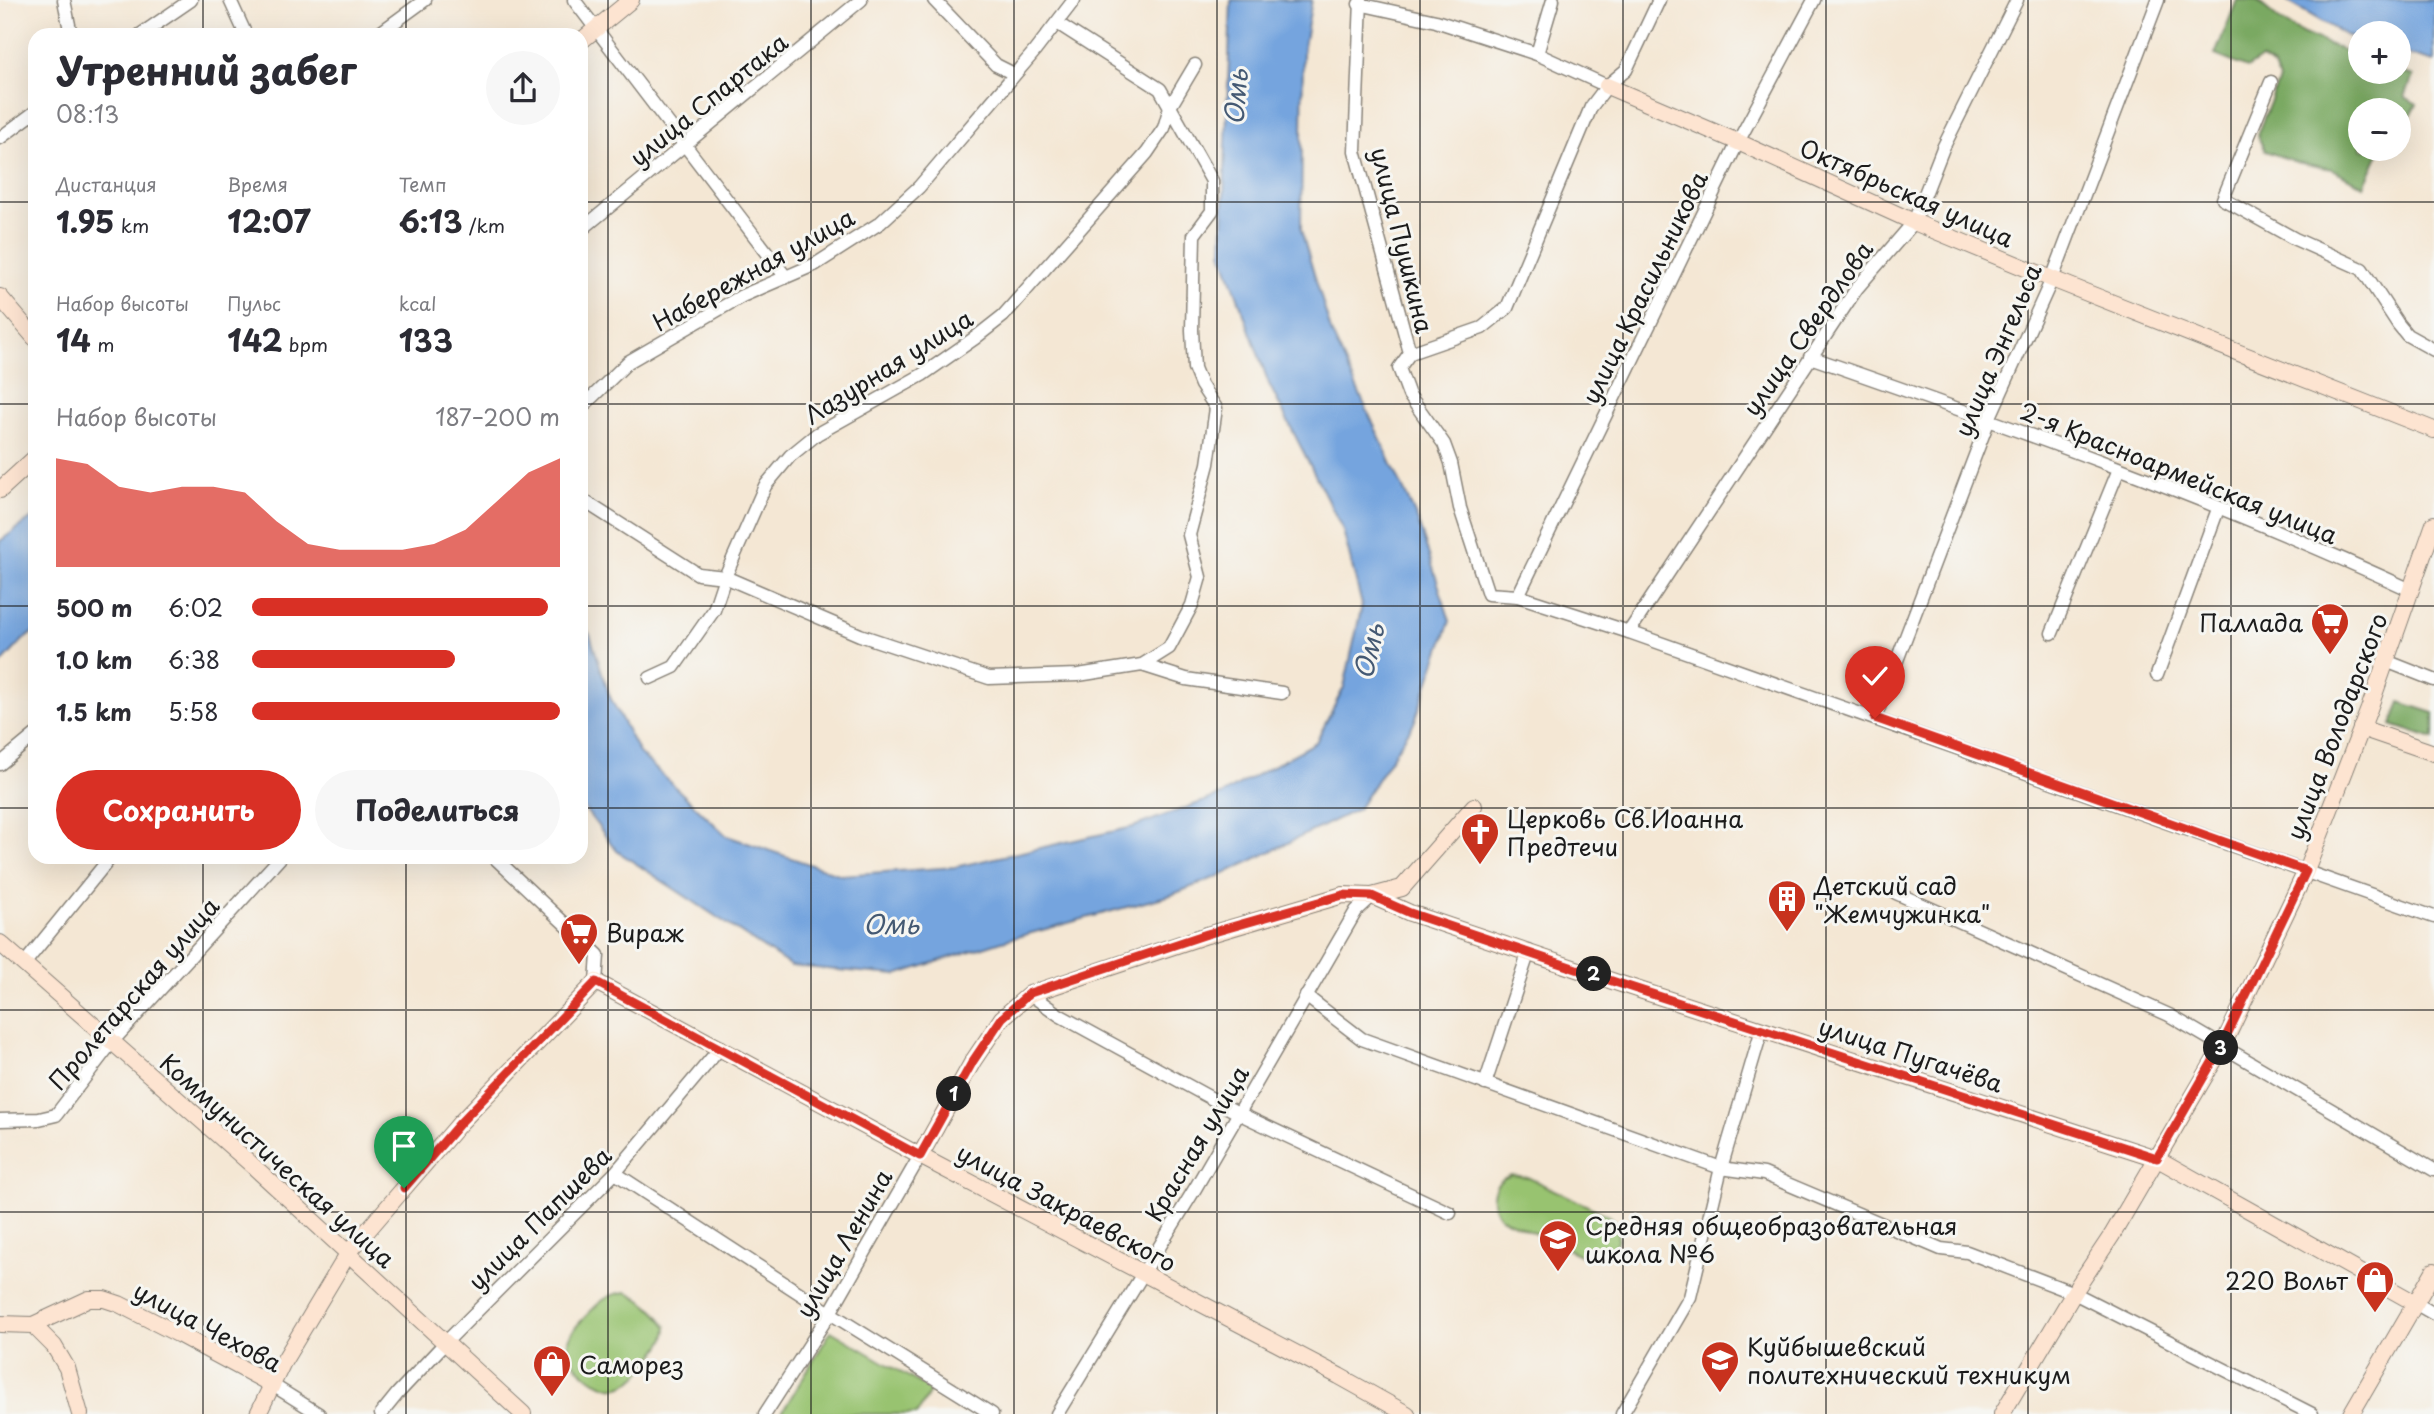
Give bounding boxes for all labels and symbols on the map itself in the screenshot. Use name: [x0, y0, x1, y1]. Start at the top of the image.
street label: улица Спартака: [621, 24, 795, 174]
water label: Омь: [1213, 66, 1257, 127]
street label: Октябрьская улица: [1794, 129, 2020, 255]
street label: улица Пушкина: [1363, 143, 1443, 337]
street label: улица Красильникова: [1572, 164, 1716, 409]
street label: Набережная улица: [645, 198, 861, 340]
street label: улица Свердлова: [1733, 233, 1881, 423]
street label: улица Энгельса: [1944, 258, 2050, 442]
street label: Лазурная улица: [797, 300, 979, 432]
street label: 2-я Красноармейская улица: [2015, 392, 2343, 552]
supermarket icon: Паллада: [2309, 601, 2351, 656]
place label: Паллада: [2199, 604, 2303, 640]
street label: улица Володарского: [2276, 607, 2396, 845]
water label: Омь: [1342, 618, 1394, 683]
pin: [1845, 646, 1905, 718]
place label: Церковь Св.Иоанна Предтечи: [1507, 800, 1743, 864]
church icon: Церковь Св.Иоанна Предтечи: [1459, 811, 1501, 866]
place label: Детский сад "Жемчужинка": [1813, 867, 1990, 931]
building icon: Детский сад "Жемчужинка": [1766, 878, 1808, 933]
street label: Пролетарская улица: [39, 889, 227, 1097]
water label: Омь: [863, 904, 920, 943]
supermarket icon: Вираж: [558, 911, 600, 966]
place label: Вираж: [606, 914, 685, 950]
pin: 2: [1576, 956, 1612, 992]
street label: улица Пугачёва: [1814, 1007, 2008, 1101]
pin: 3: [2204, 1030, 2238, 1066]
street label: Коммунистическая улица: [153, 1044, 403, 1276]
street label: Красная улица: [1135, 1058, 1257, 1228]
pin: 1: [936, 1076, 972, 1112]
pin: [374, 1116, 434, 1188]
street label: улица Закраевского: [951, 1134, 1183, 1280]
street label: улица Папшева: [459, 1138, 619, 1298]
street label: улица Ленина: [786, 1162, 900, 1324]
place label: Средняя общеобразовательная школа №6: [1585, 1207, 1958, 1271]
school or university icon: Средняя общеобразовательная школа №6: [1537, 1218, 1579, 1273]
shop icon: 220 Вольт: [2354, 1259, 2396, 1314]
place label: 220 Вольт: [2225, 1262, 2348, 1298]
street label: улица Чехова: [127, 1272, 289, 1380]
place label: Куйбышевский политехнический техникум: [1747, 1328, 2071, 1392]
school or university icon: Куйбышевский политехнический техникум: [1699, 1339, 1741, 1394]
shop icon: Саморез: [531, 1343, 573, 1398]
place label: Саморез: [579, 1346, 684, 1382]

